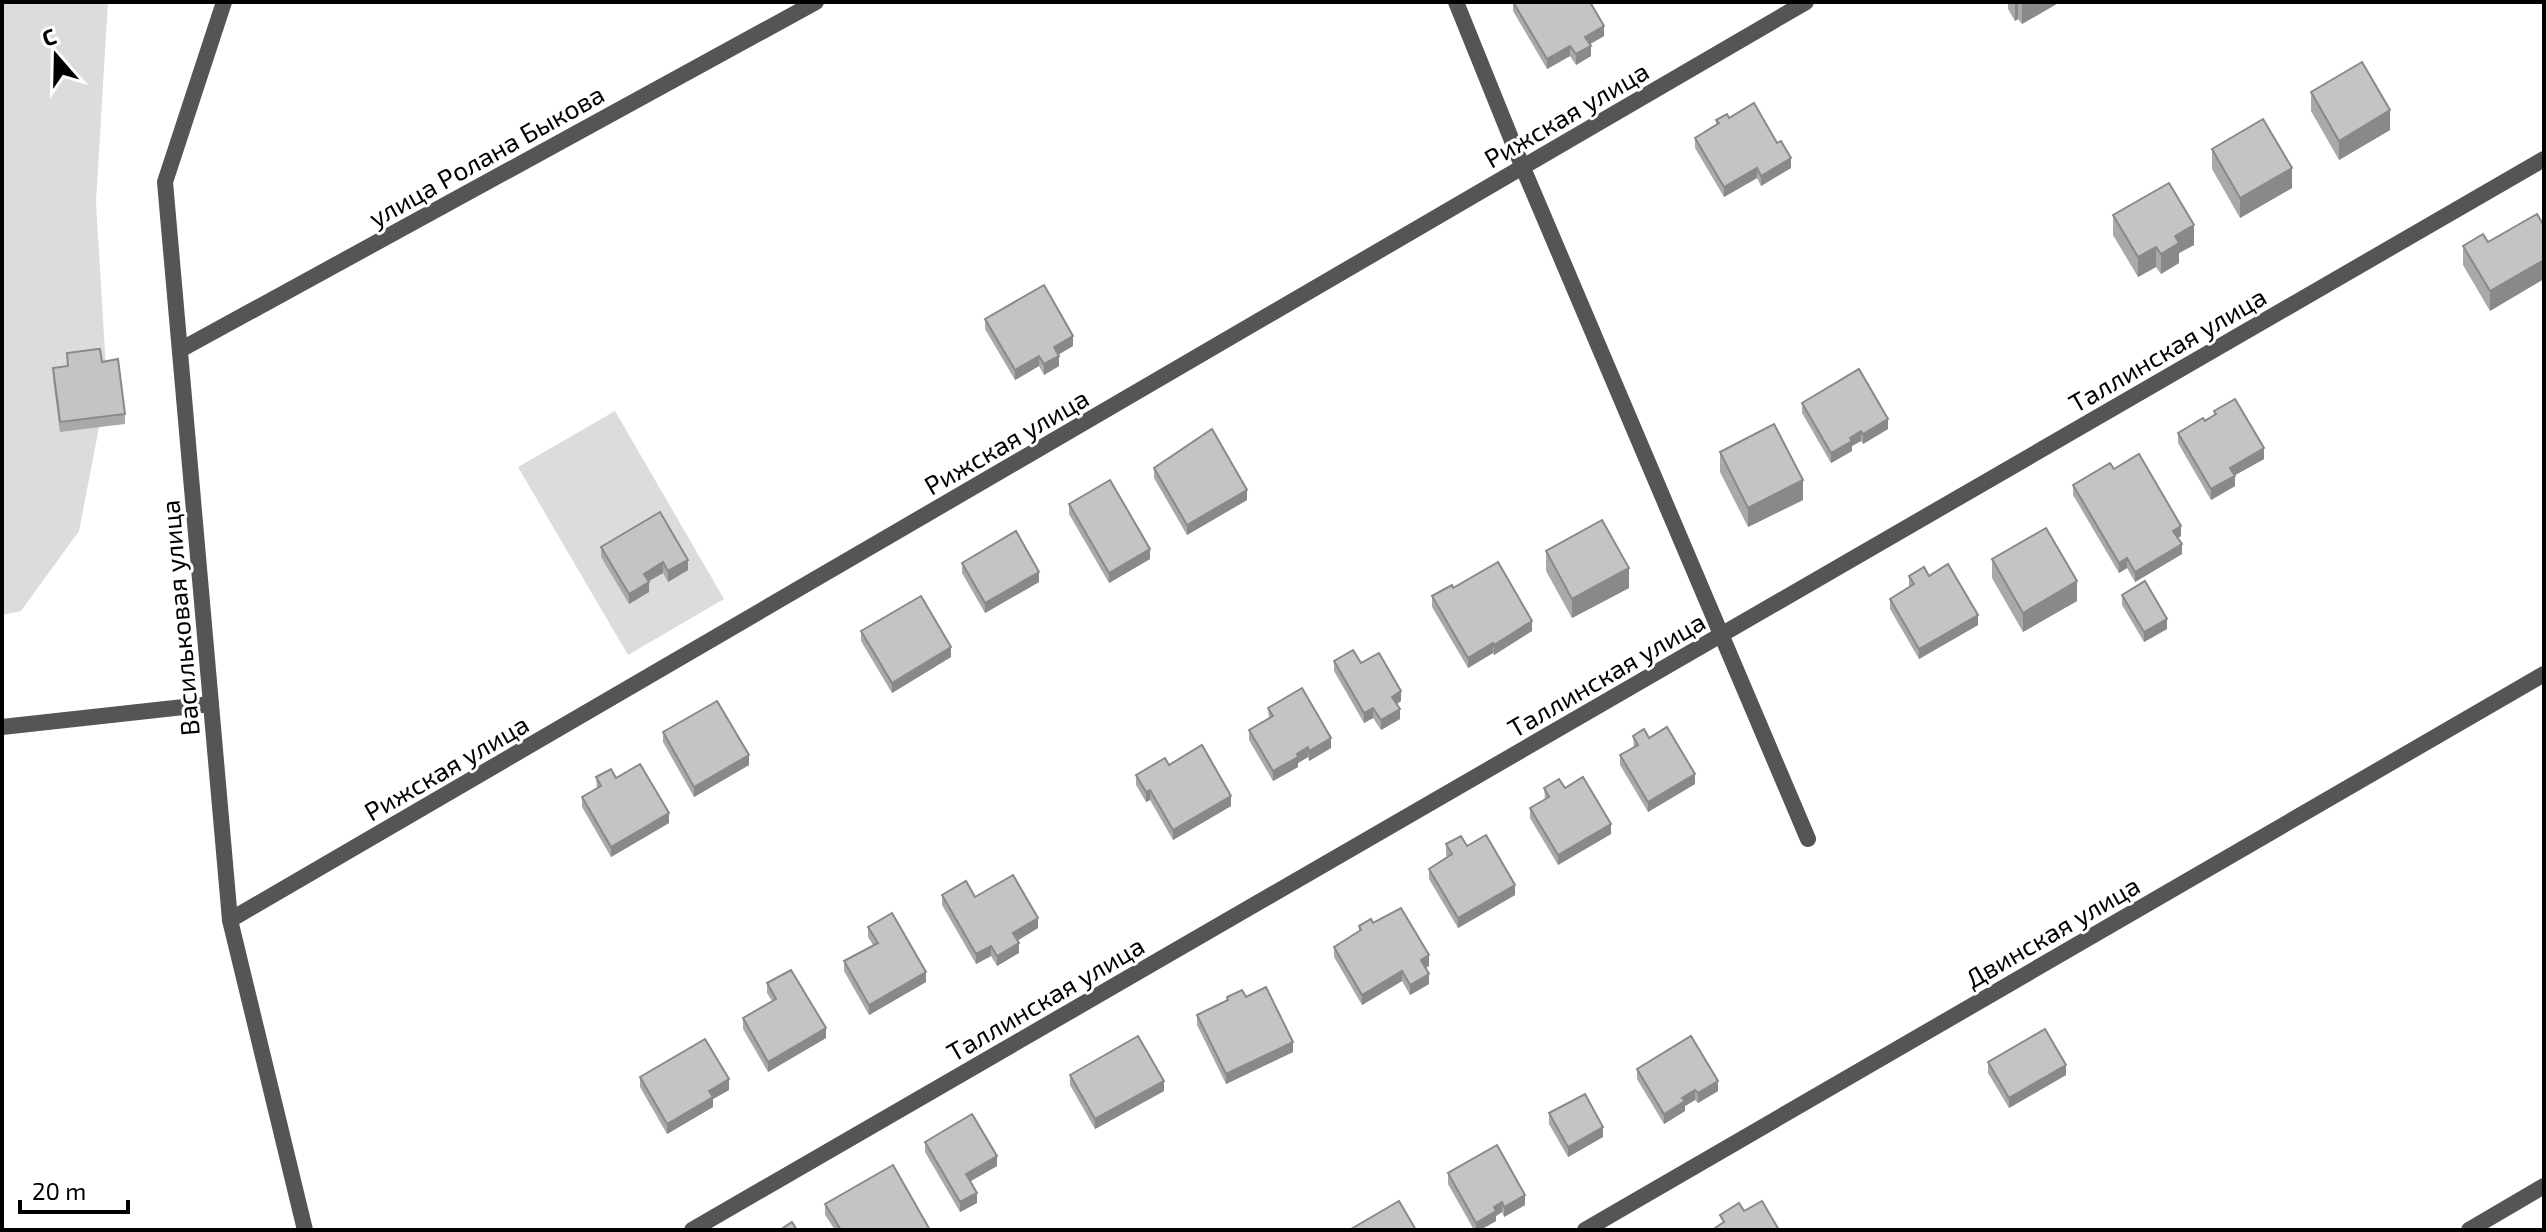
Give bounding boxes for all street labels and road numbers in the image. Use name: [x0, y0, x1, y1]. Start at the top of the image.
street label: Рижская улица: [1478, 54, 1654, 174]
street label: улица Ролана Быкова: [363, 77, 610, 233]
street label: Таллинская улица: [2063, 280, 2272, 419]
street label: Рижская улица: [918, 381, 1094, 501]
street label: Васильковая улица: [153, 499, 206, 737]
street label: Таллинская улица: [1502, 605, 1711, 744]
street label: Рижская улица: [358, 707, 534, 827]
street label: Двинская улица: [1959, 868, 2145, 994]
street label: Таллинская улица: [941, 929, 1150, 1068]

